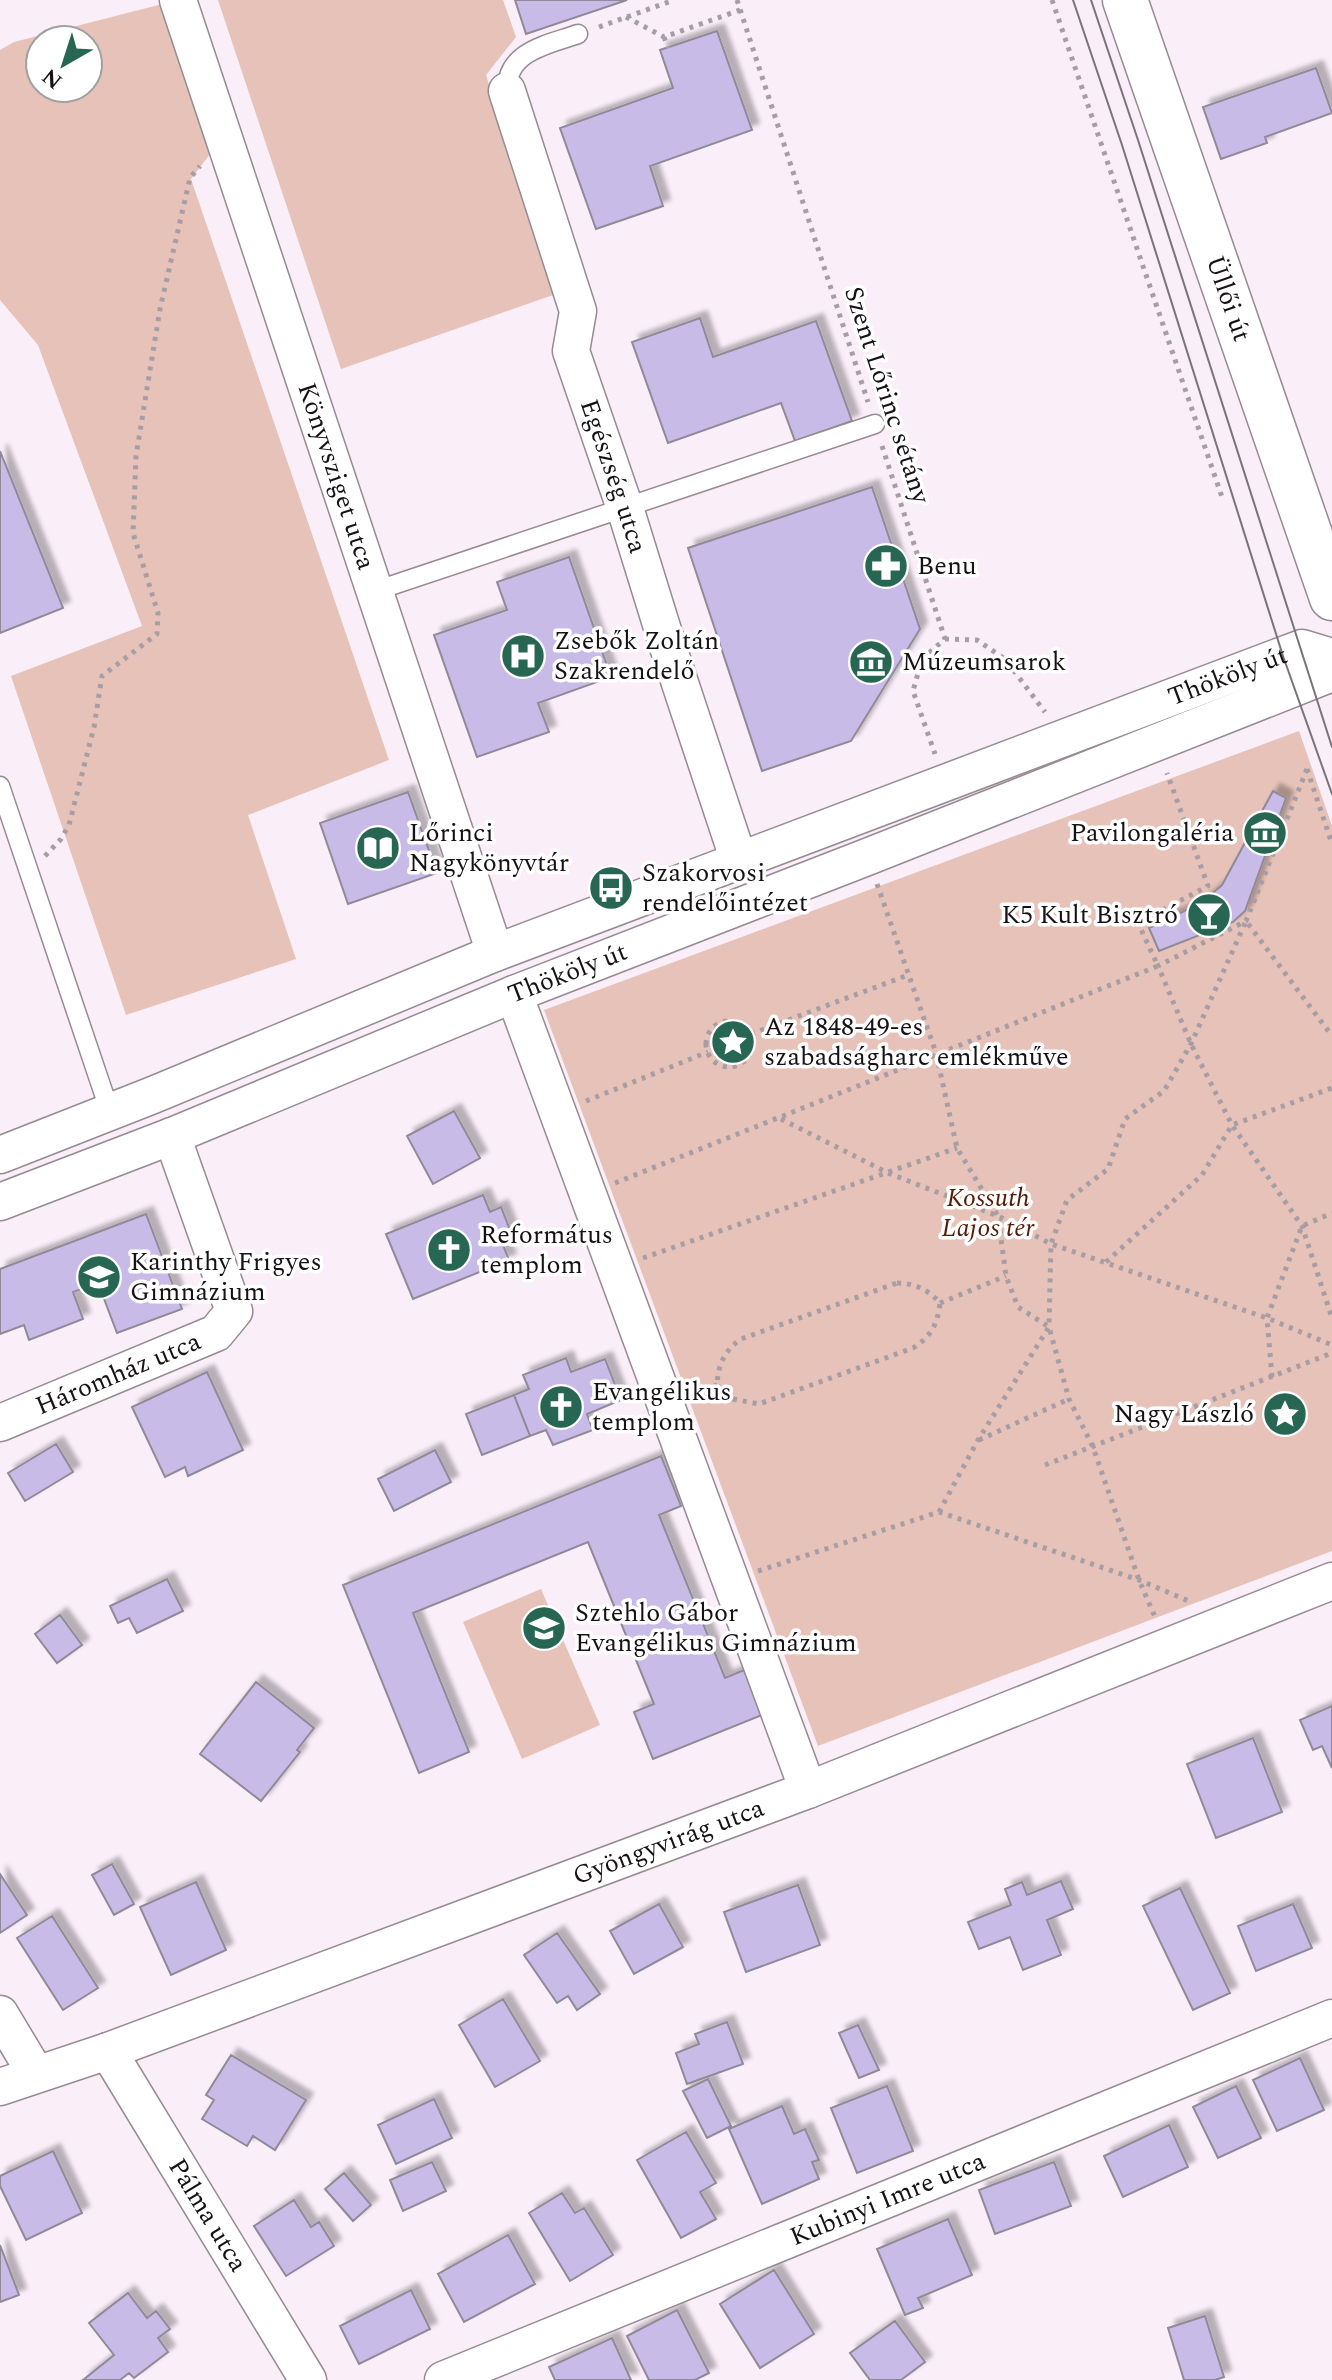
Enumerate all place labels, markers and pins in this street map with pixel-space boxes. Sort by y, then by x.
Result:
pharmacy icon: Benu [862,542,910,590]
place label: Benu [917,546,977,586]
place label: Zsebők Zoltán Szakrendelő [554,621,719,691]
hospital icon: Zsebők Zoltán Szakrendelő [499,632,547,680]
museum icon: Múzeumsarok [847,638,895,686]
place label: Múzeumsarok [902,642,1066,682]
museum icon: Pavilongaléria [1241,809,1289,857]
place label: Lőrinci Nagykönyvtár [409,813,569,883]
place label: Pavilongaléria [1070,813,1234,853]
library icon: Lőrinci Nagykönyvtár [354,824,402,872]
place label: Szakorvosi rendelőintézet [642,853,808,923]
bus stop icon: Szakorvosi rendelőintézet [587,864,635,912]
bar icon: K5 Kult Bisztró [1185,891,1233,939]
place label: K5 Kult Bisztró [1001,895,1178,935]
place label: Az 1848-49-es szabadságharc emlékműve [764,1007,1068,1077]
place icon: Az 1848-49-es szabadságharc emlékműve [709,1018,757,1066]
place label: Református templom [480,1215,613,1285]
church icon: Református templom [425,1226,473,1274]
place label: Karinthy Frigyes Gimnázium [130,1242,322,1312]
school or university icon: Karinthy Frigyes Gimnázium [75,1253,123,1301]
place label: Evangélikus templom [592,1372,732,1442]
church icon: Evangélikus templom [537,1383,585,1431]
place icon: Nagy László [1261,1390,1309,1438]
place label: Nagy László [1114,1394,1254,1434]
place label: Sztehlo Gábor Evangélikus Gimnázium [575,1593,857,1663]
school or university icon: Sztehlo Gábor Evangélikus Gimnázium [520,1604,568,1652]

